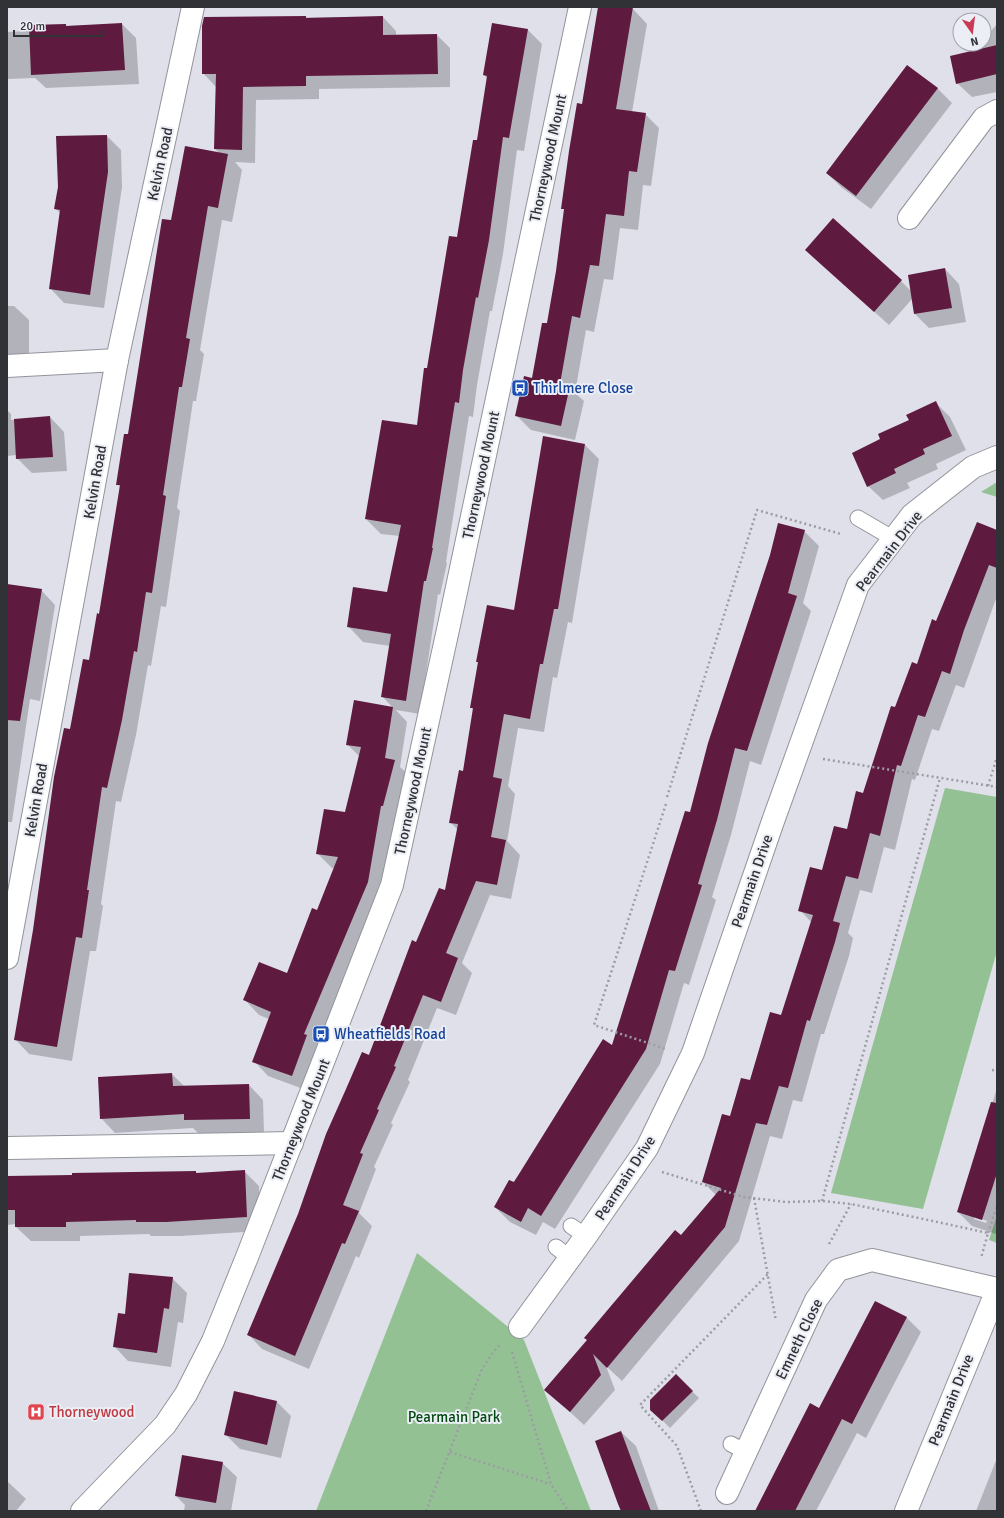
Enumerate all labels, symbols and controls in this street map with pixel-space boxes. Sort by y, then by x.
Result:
scale bar [14,12,103,38]
north arrow [952,12,992,52]
text: 20 m [20,19,45,34]
text: N [969,34,980,48]
street label: Thorneywood Mount [526,92,570,224]
street label: Kelvin Road [143,126,177,202]
bus stop icon: Thirlmere Close [510,378,530,398]
place label: Thirlmere Close [533,379,633,397]
street label: Thorneywood Mount [459,409,503,541]
street label: Kelvin Road [80,444,110,520]
street label: Pearmain Drive [852,507,926,595]
street label: Thorneywood Mount [391,725,435,857]
street label: Kelvin Road [21,762,51,838]
street label: Pearmain Drive [728,832,776,930]
bus stop icon: Wheatfields Road [311,1024,331,1044]
place label: Wheatfields Road [334,1025,446,1043]
street label: Thorneywood Mount [268,1056,334,1184]
street label: Pearmain Drive [591,1132,659,1224]
street label: Emneth Close [772,1295,826,1383]
street label: Pearmain Drive [924,1351,978,1449]
hospital icon: Thorneywood [26,1402,46,1422]
place label: Thorneywood [49,1403,135,1421]
park label: Pearmain Park [408,1408,501,1426]

